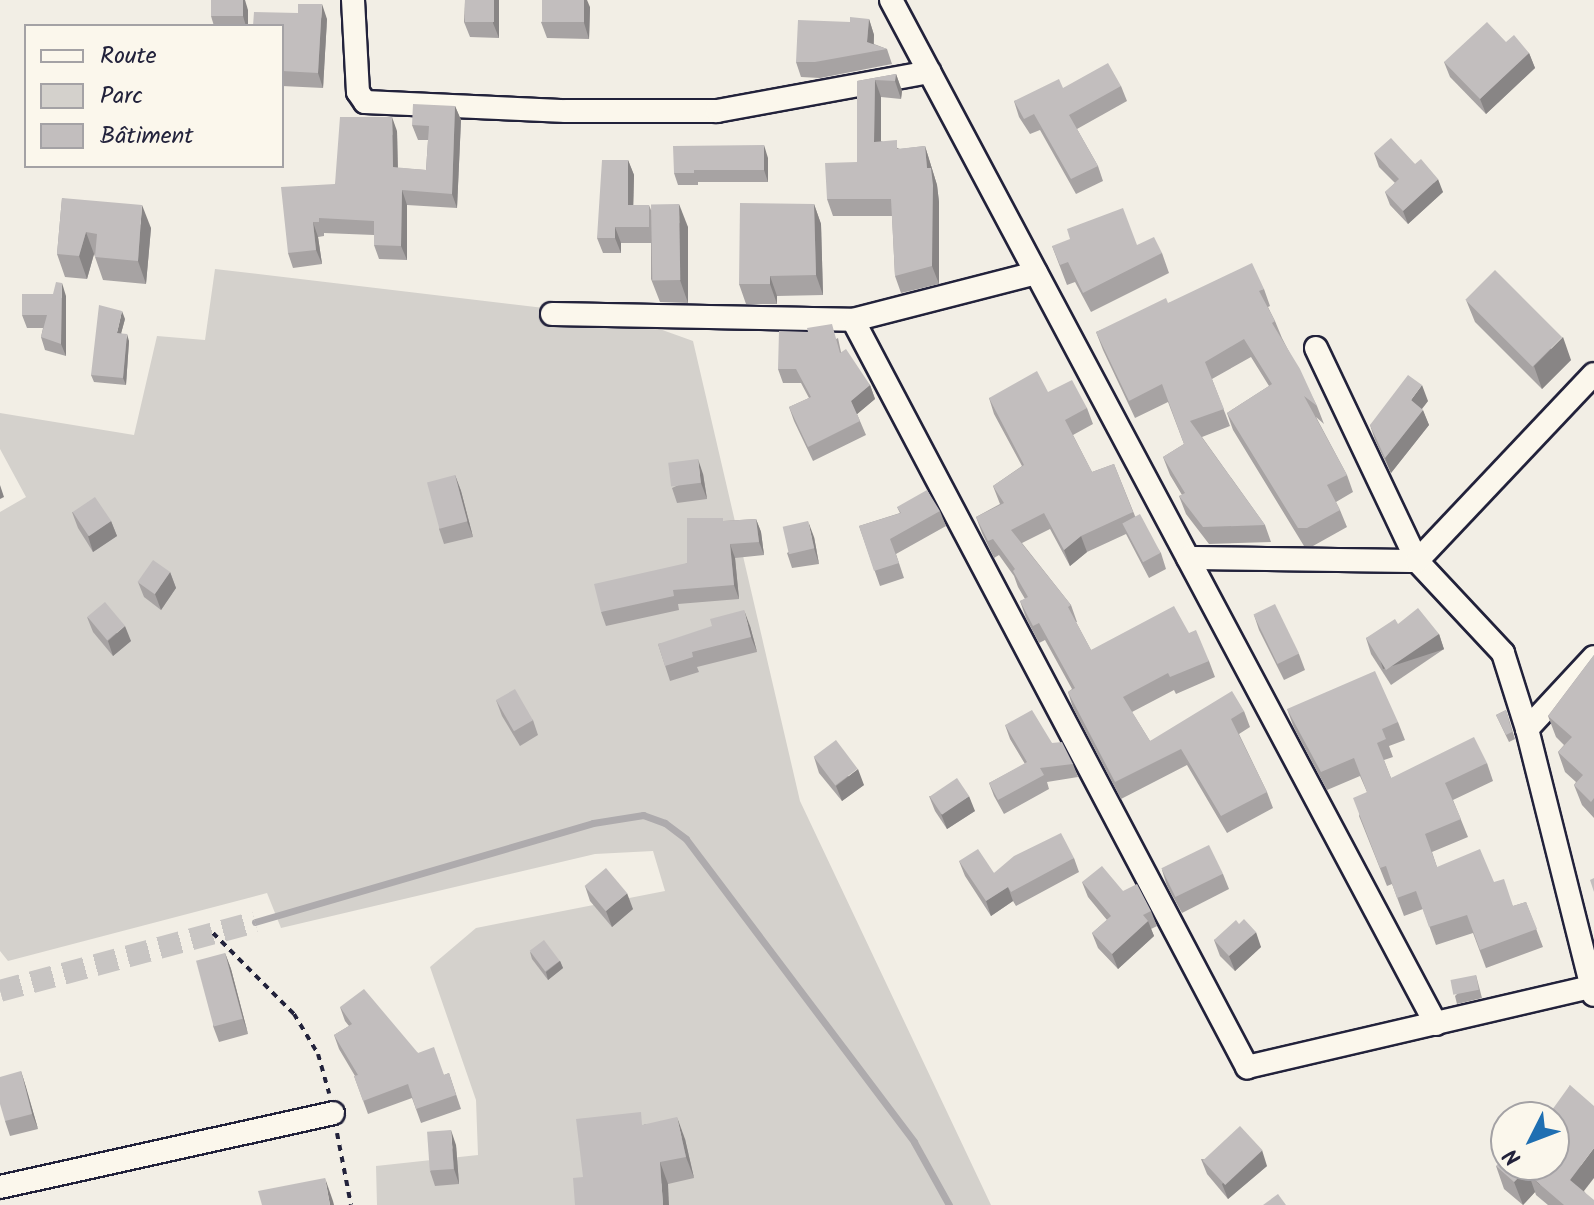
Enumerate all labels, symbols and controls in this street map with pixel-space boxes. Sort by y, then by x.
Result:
legend [24,24,284,168]
text: Route [100,37,157,76]
text: Parc [100,77,143,116]
text: Bâtiment [100,117,194,156]
north arrow [1490,1101,1570,1181]
text: N [1496,1139,1531,1173]

